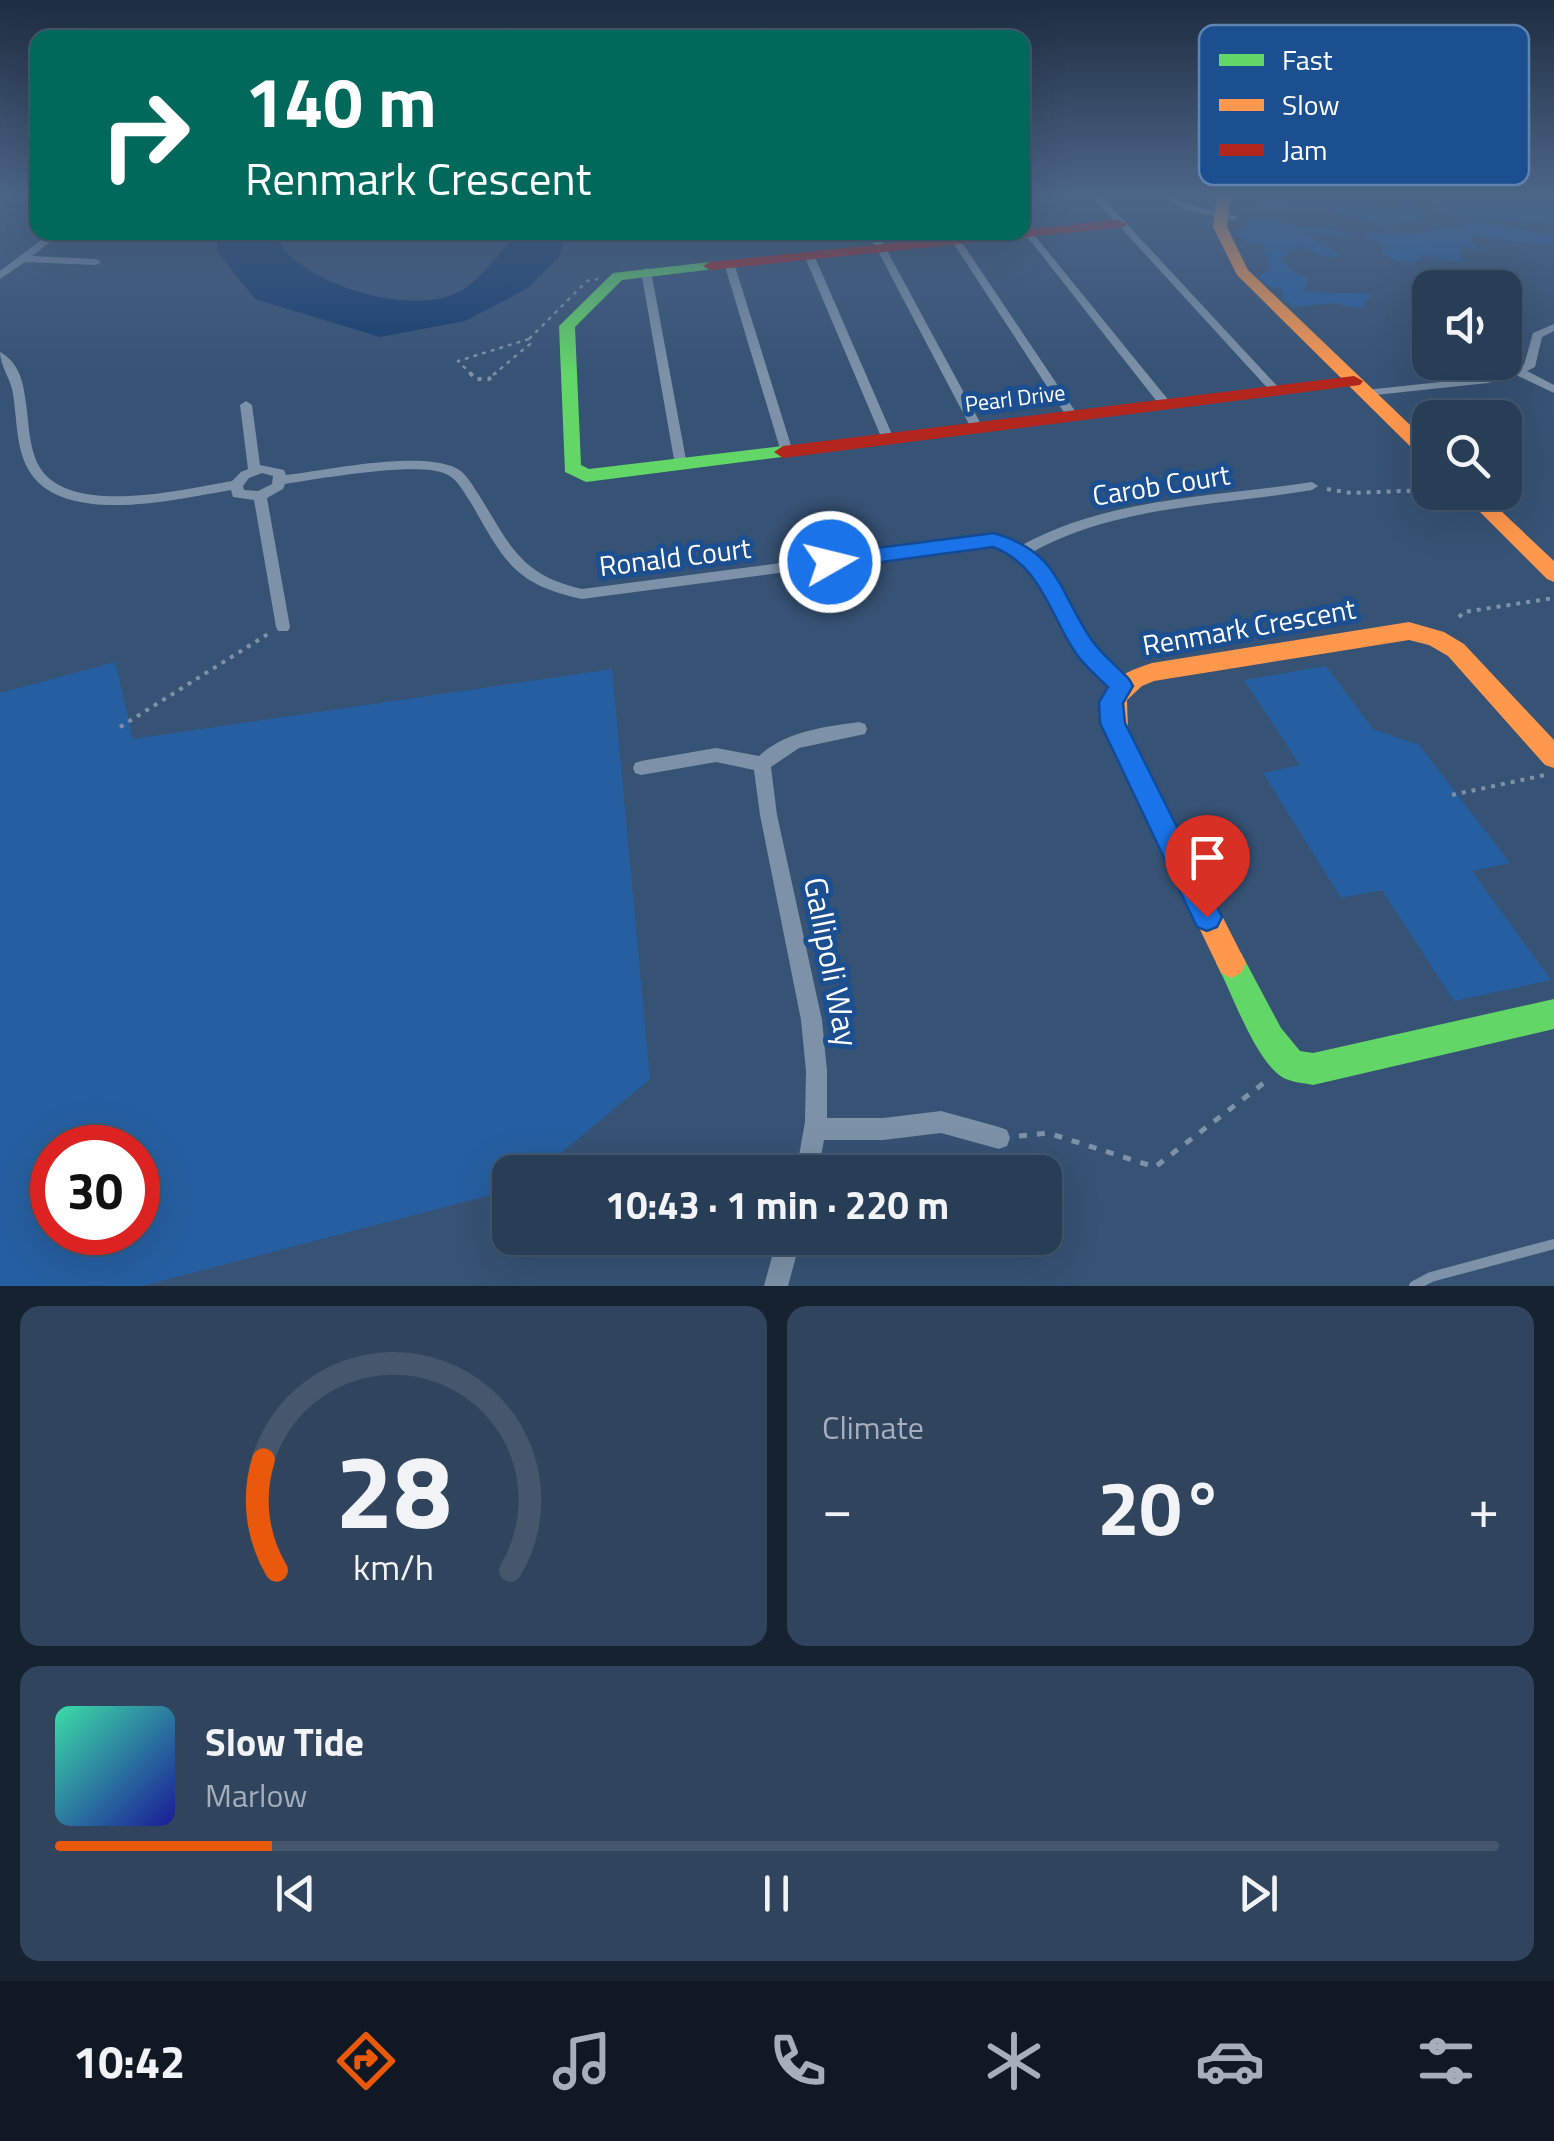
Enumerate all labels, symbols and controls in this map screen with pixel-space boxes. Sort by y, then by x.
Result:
legend [1199,25,1529,185]
text: Fast [1282,38,1333,81]
text: 140 m [245,48,437,154]
icon: right [80,70,210,200]
text: Slow [1282,83,1340,126]
text: Jam [1282,128,1328,171]
text: Renmark Crescent [245,144,591,212]
map controls [1412,270,1522,510]
button: sound [1412,270,1522,380]
street label: Pearl Drive [963,375,1067,421]
button: search [1412,400,1522,510]
street label: Carob Court [1089,452,1233,517]
position arrow [778,510,882,614]
street label: Ronald Court [597,526,753,587]
street label: Renmark Crescent [1139,587,1359,666]
pin [1165,815,1250,918]
icon: arrive [1180,830,1235,885]
street label: Gallipoli Way [792,873,872,1051]
speed limit sign: 30 [30,1125,160,1255]
text: 10:43 · 1 min · 220 m [605,1176,949,1234]
text: Climate [822,1403,924,1451]
text: 28 [335,1410,452,1568]
text: 20° [1097,1450,1224,1564]
text: − [822,1466,853,1549]
text: + [1468,1466,1499,1549]
text: km/h [353,1539,434,1594]
text: Slow Tide [205,1713,364,1771]
text: Marlow [205,1771,308,1819]
icon: previous [268,1866,323,1921]
icon: pause [749,1866,804,1921]
icon: next [1231,1866,1286,1921]
icon: directions [331,2026,401,2096]
icon: music [547,2026,617,2096]
icon: phone [763,2026,833,2096]
icon: climate [979,2026,1049,2096]
icon: car [1195,2026,1265,2096]
icon: filters [1411,2026,1481,2096]
text: 10:42 [73,2027,185,2095]

